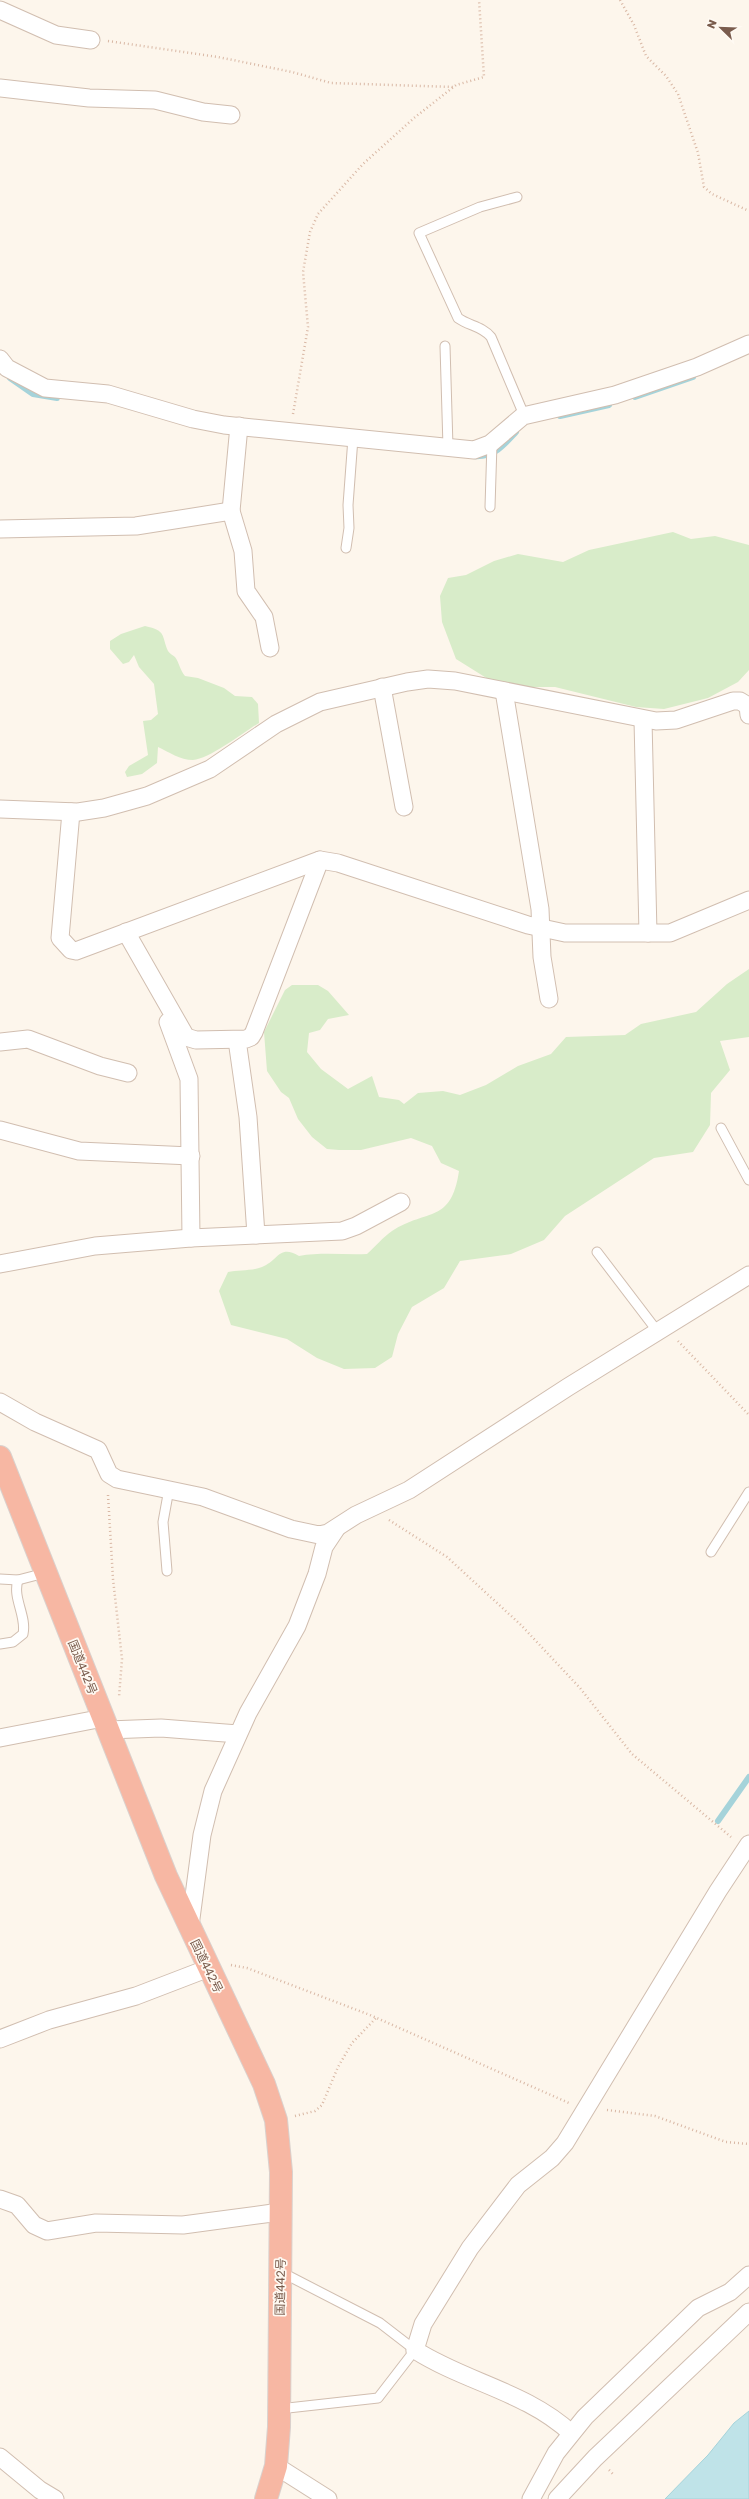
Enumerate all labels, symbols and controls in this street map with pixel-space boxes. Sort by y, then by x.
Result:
north arrow [701,8,741,48]
text: N [704,18,719,30]
street label: 国道442号 [65,1637,101,1697]
street label: 国道442号 [188,1937,226,1995]
street label: 国道442号 [272,2258,288,2316]

